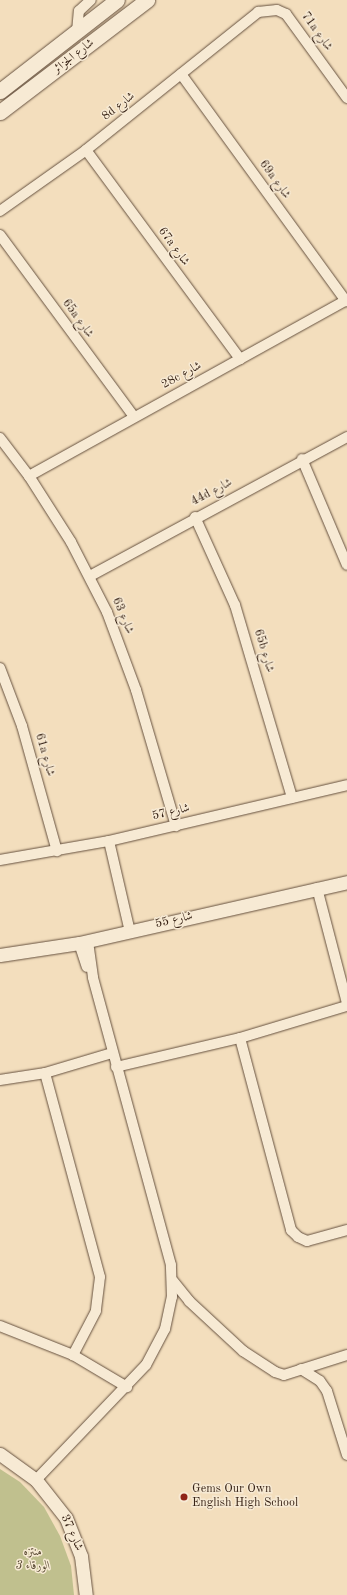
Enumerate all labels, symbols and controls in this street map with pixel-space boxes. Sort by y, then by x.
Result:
street label: 71a شارع [297,10,335,54]
street label: شارع الجزائر [51,37,97,77]
street label: 8d شارع [100,90,138,124]
street label: 69a شارع [255,158,293,202]
street label: 67a شارع [154,225,192,269]
street label: 65a شارع [58,297,96,341]
street label: 28c شارع [160,359,204,393]
street label: 44d شارع [189,476,235,510]
street label: شارع 63 [108,596,136,636]
street label: 65b شارع [250,628,276,674]
street label: 61a شارع [31,732,57,778]
street label: شارع 57 [151,802,191,824]
street label: شارع 55 [154,910,194,932]
place label: Gems Our Own English High School [192,1483,298,1511]
marker: Gems Our Own English High School [179,1492,189,1502]
street label: شارع 37 [57,1513,85,1553]
park label: منتزه الورقاء 3 [16,1546,50,1574]

